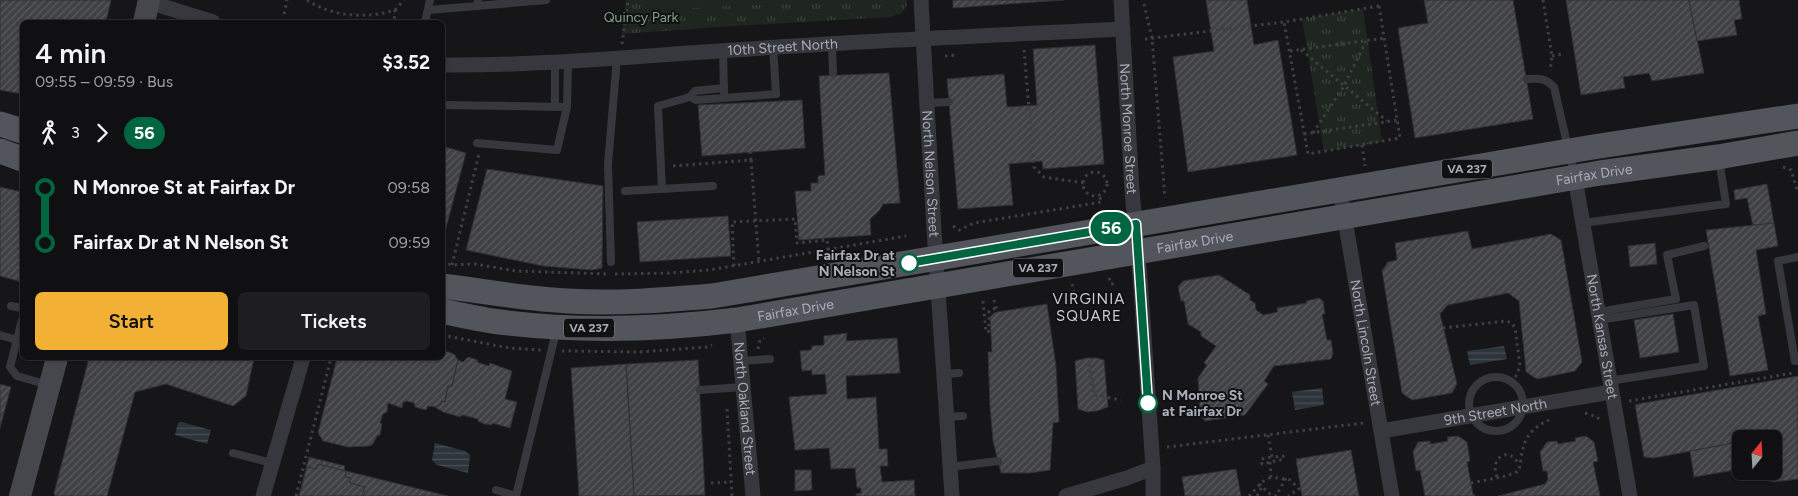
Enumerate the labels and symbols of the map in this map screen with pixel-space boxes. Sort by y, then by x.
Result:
park label: Quincy Park [604,9,679,26]
street label: 10th Street North [727,35,838,59]
street label: North Monroe Street [1116,63,1141,195]
street label: North Nelson Street [919,110,943,238]
road number: VA 237 [1442,160,1492,178]
street label: Fairfax Drive [1554,160,1634,189]
line badge: 56 [1088,212,1134,244]
street label: Fairfax Drive [1155,227,1235,257]
place label: Fairfax Dr at N Nelson St [816,247,895,280]
marker: Fairfax Dr at N Nelson St [899,253,919,273]
road number: VA 237 [1013,258,1063,278]
street label: North Kansas Street [1583,273,1622,400]
street label: North Lincoln Street [1347,278,1385,407]
district label: VIRGINIA SQUARE [1053,290,1125,325]
street label: Fairfax Drive [756,295,835,325]
road number: VA 237 [564,318,614,338]
street label: North Oakland Street [731,341,760,476]
place label: N Monroe St at Fairfax Dr [1162,387,1243,420]
marker: N Monroe St at Fairfax Dr [1138,393,1158,413]
street label: 9th Street North [1443,394,1548,429]
north arrow [1732,430,1782,480]

